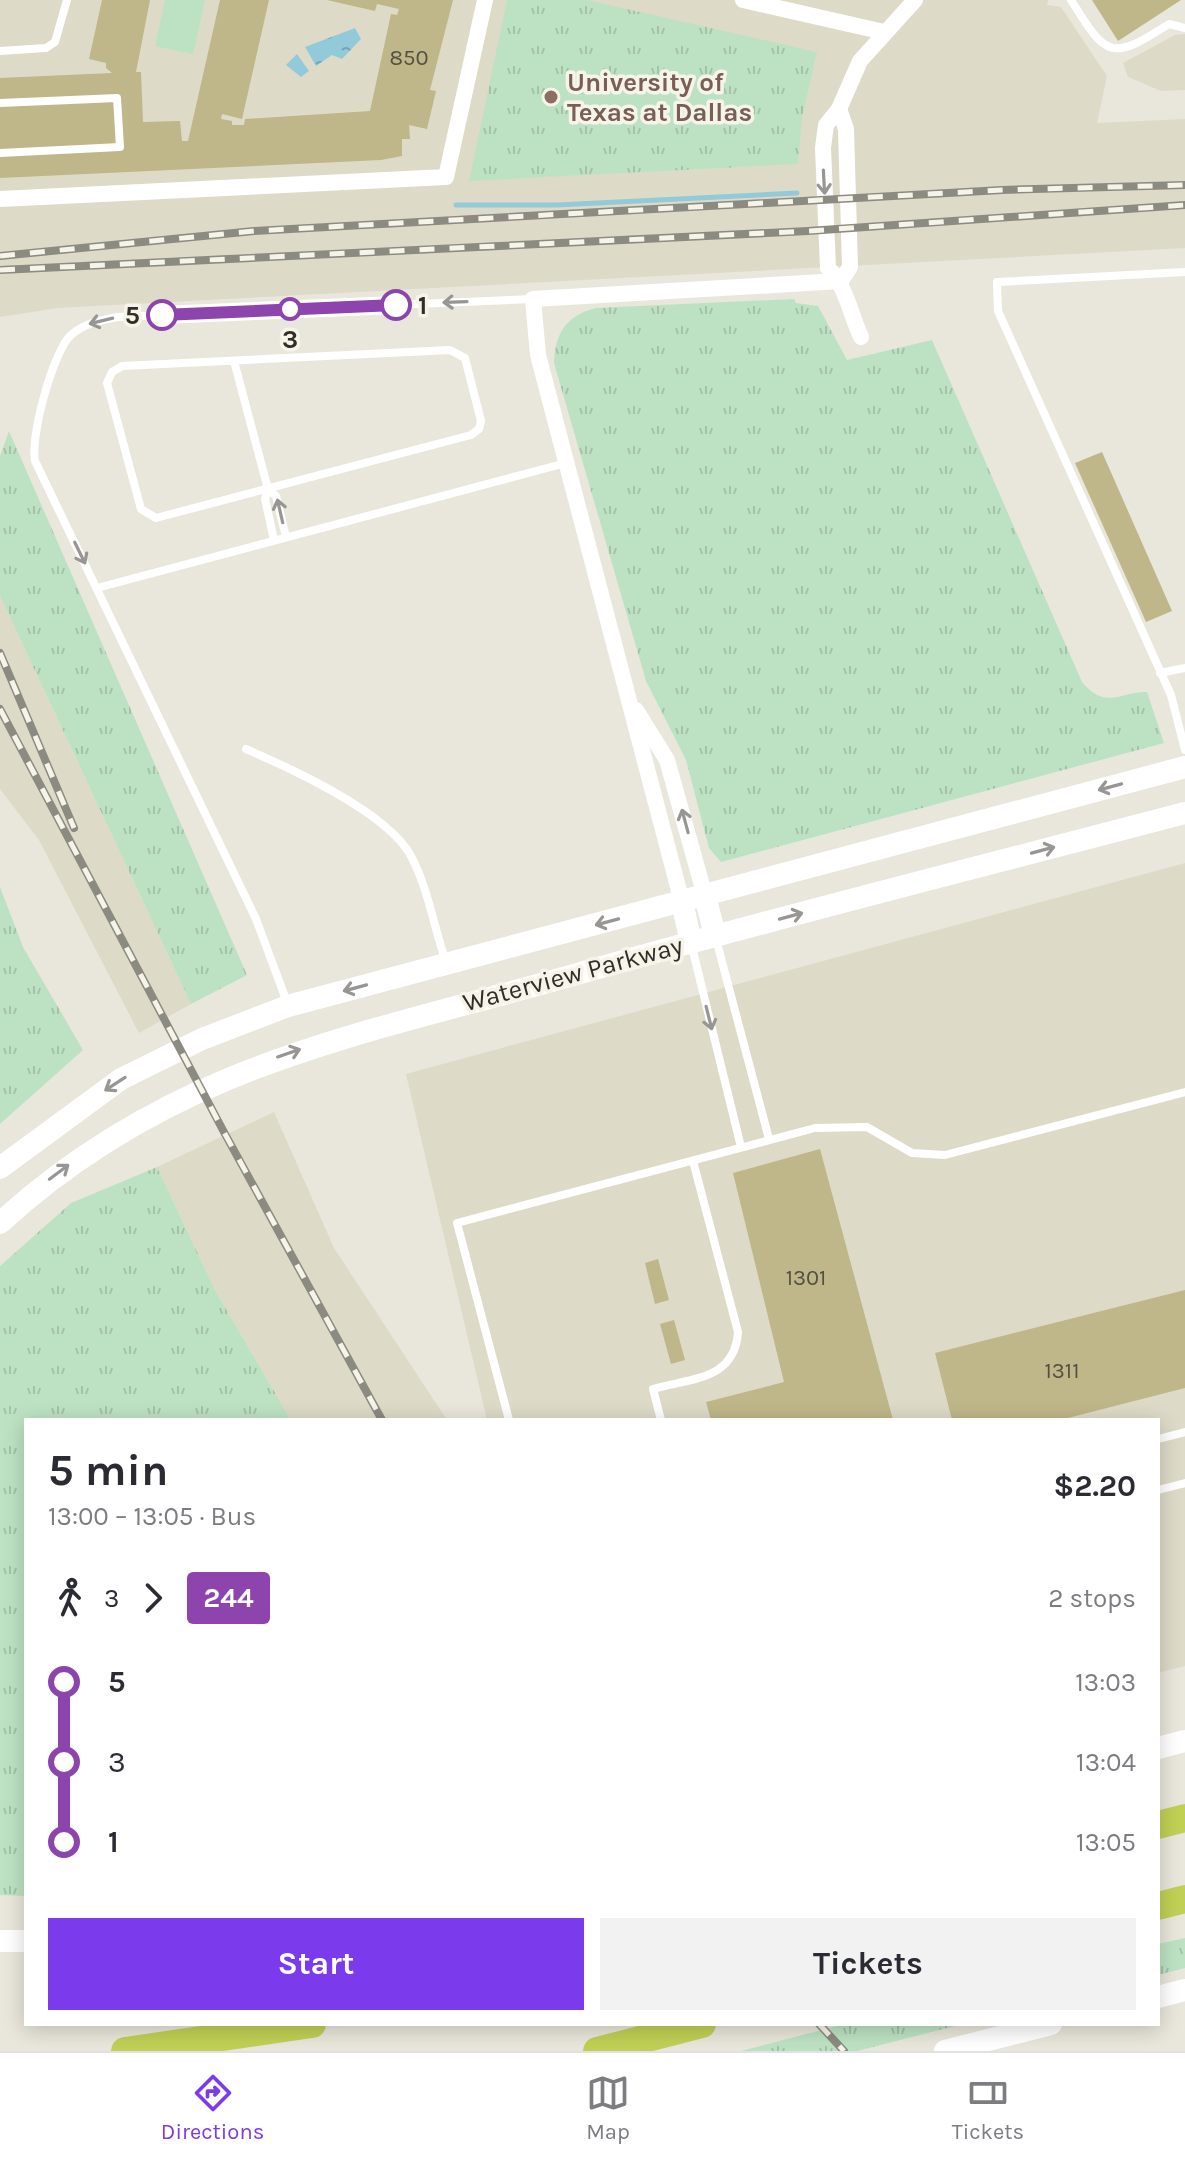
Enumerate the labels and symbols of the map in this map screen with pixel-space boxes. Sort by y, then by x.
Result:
house number: 850 [390,45,429,71]
place label: University of Texas at Dallas [567,67,752,128]
marker: University of Texas at Dallas [542,88,560,106]
one-way arrow [817,168,832,195]
marker: 1 [381,290,411,320]
place label: 1 [418,290,427,321]
one-way arrow [442,295,469,310]
marker: 3 [279,298,301,320]
place label: 5 [125,300,140,331]
marker: 5 [147,300,177,330]
one-way arrow [88,315,114,330]
place label: 3 [282,324,298,355]
one-way arrow [272,499,287,525]
one-way arrow [73,541,88,565]
one-way arrow [1097,780,1123,795]
one-way arrow [677,808,692,834]
one-way arrow [1029,842,1055,857]
one-way arrow [778,907,803,922]
one-way arrow [594,915,620,930]
street label: Waterview Parkway [460,930,686,1018]
one-way arrow [343,981,368,996]
one-way arrow [702,1004,717,1030]
one-way arrow [277,1045,302,1060]
one-way arrow [104,1075,126,1092]
one-way arrow [48,1163,69,1180]
house number: 1301 [786,1265,826,1291]
house number: 1311 [1045,1358,1079,1384]

